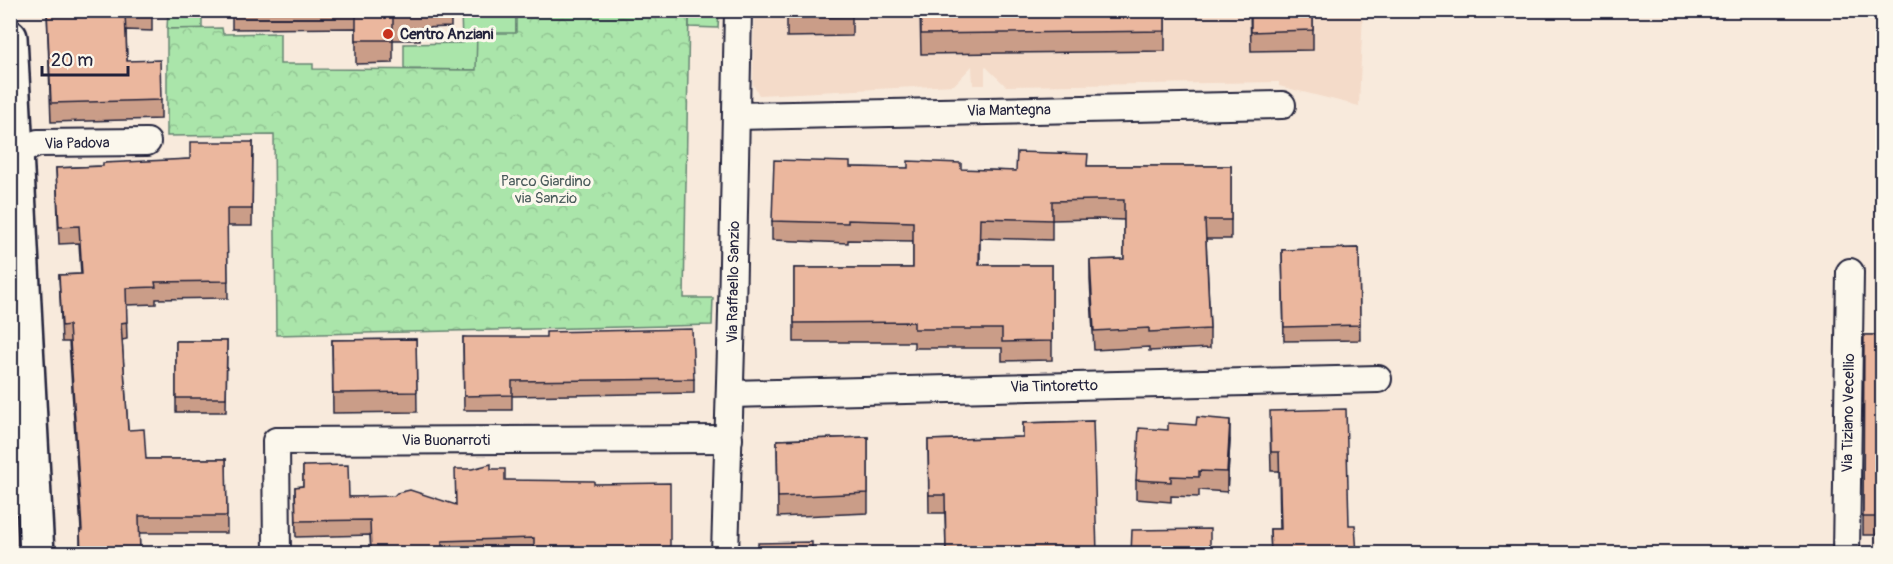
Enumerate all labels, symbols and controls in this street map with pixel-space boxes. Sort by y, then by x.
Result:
place label: Centro Anziani [400,25,494,44]
marker: Centro Anziani [381,27,395,41]
scale bar [42,39,128,77]
text: 20 m [51,49,93,72]
street label: Via Mantegna [967,100,1051,121]
street label: Via Padova [44,133,110,154]
park label: Parco Giardino via Sanzio [501,172,591,208]
street label: Via Raffaello Sanzio [723,221,744,343]
street label: Via Tiziano Vecellio [1838,353,1859,473]
street label: Via Tintoretto [1010,376,1098,397]
street label: Via Buonarroti [402,431,491,450]

